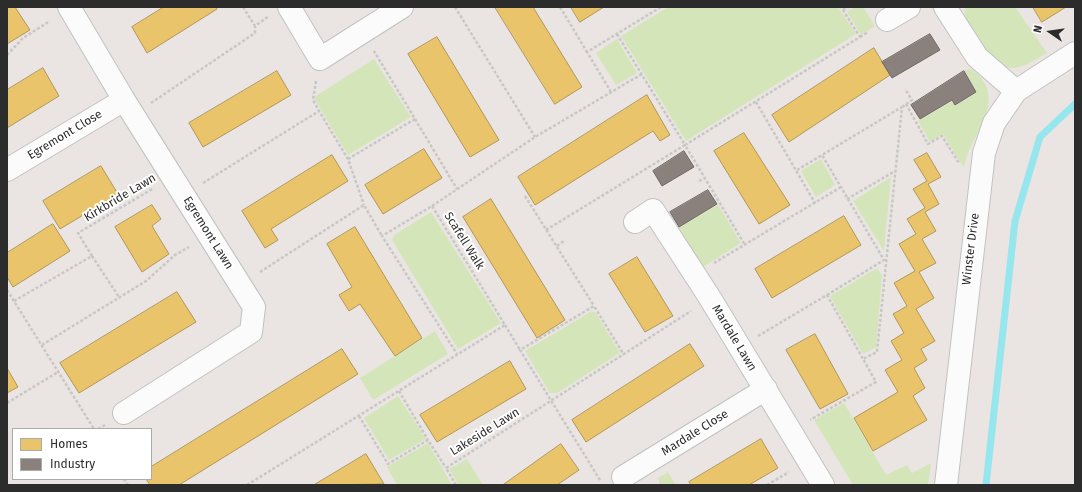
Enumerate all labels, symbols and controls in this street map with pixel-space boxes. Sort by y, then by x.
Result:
north arrow [1030,12,1070,52]
text: N [1031,24,1045,34]
street label: Egremont Close [25,107,105,163]
street label: Kirkbride Lawn [81,171,159,225]
street label: Egremont Lawn [180,194,236,272]
street label: Scafell Walk [441,210,487,272]
street label: Winster Drive [959,212,983,286]
street label: Mardale Lawn [709,302,759,374]
street label: Lakeside Lawn [448,405,522,459]
street label: Mardale Close [659,407,731,459]
legend [12,428,152,480]
text: Homes [50,437,88,451]
text: Industry [50,457,95,471]

